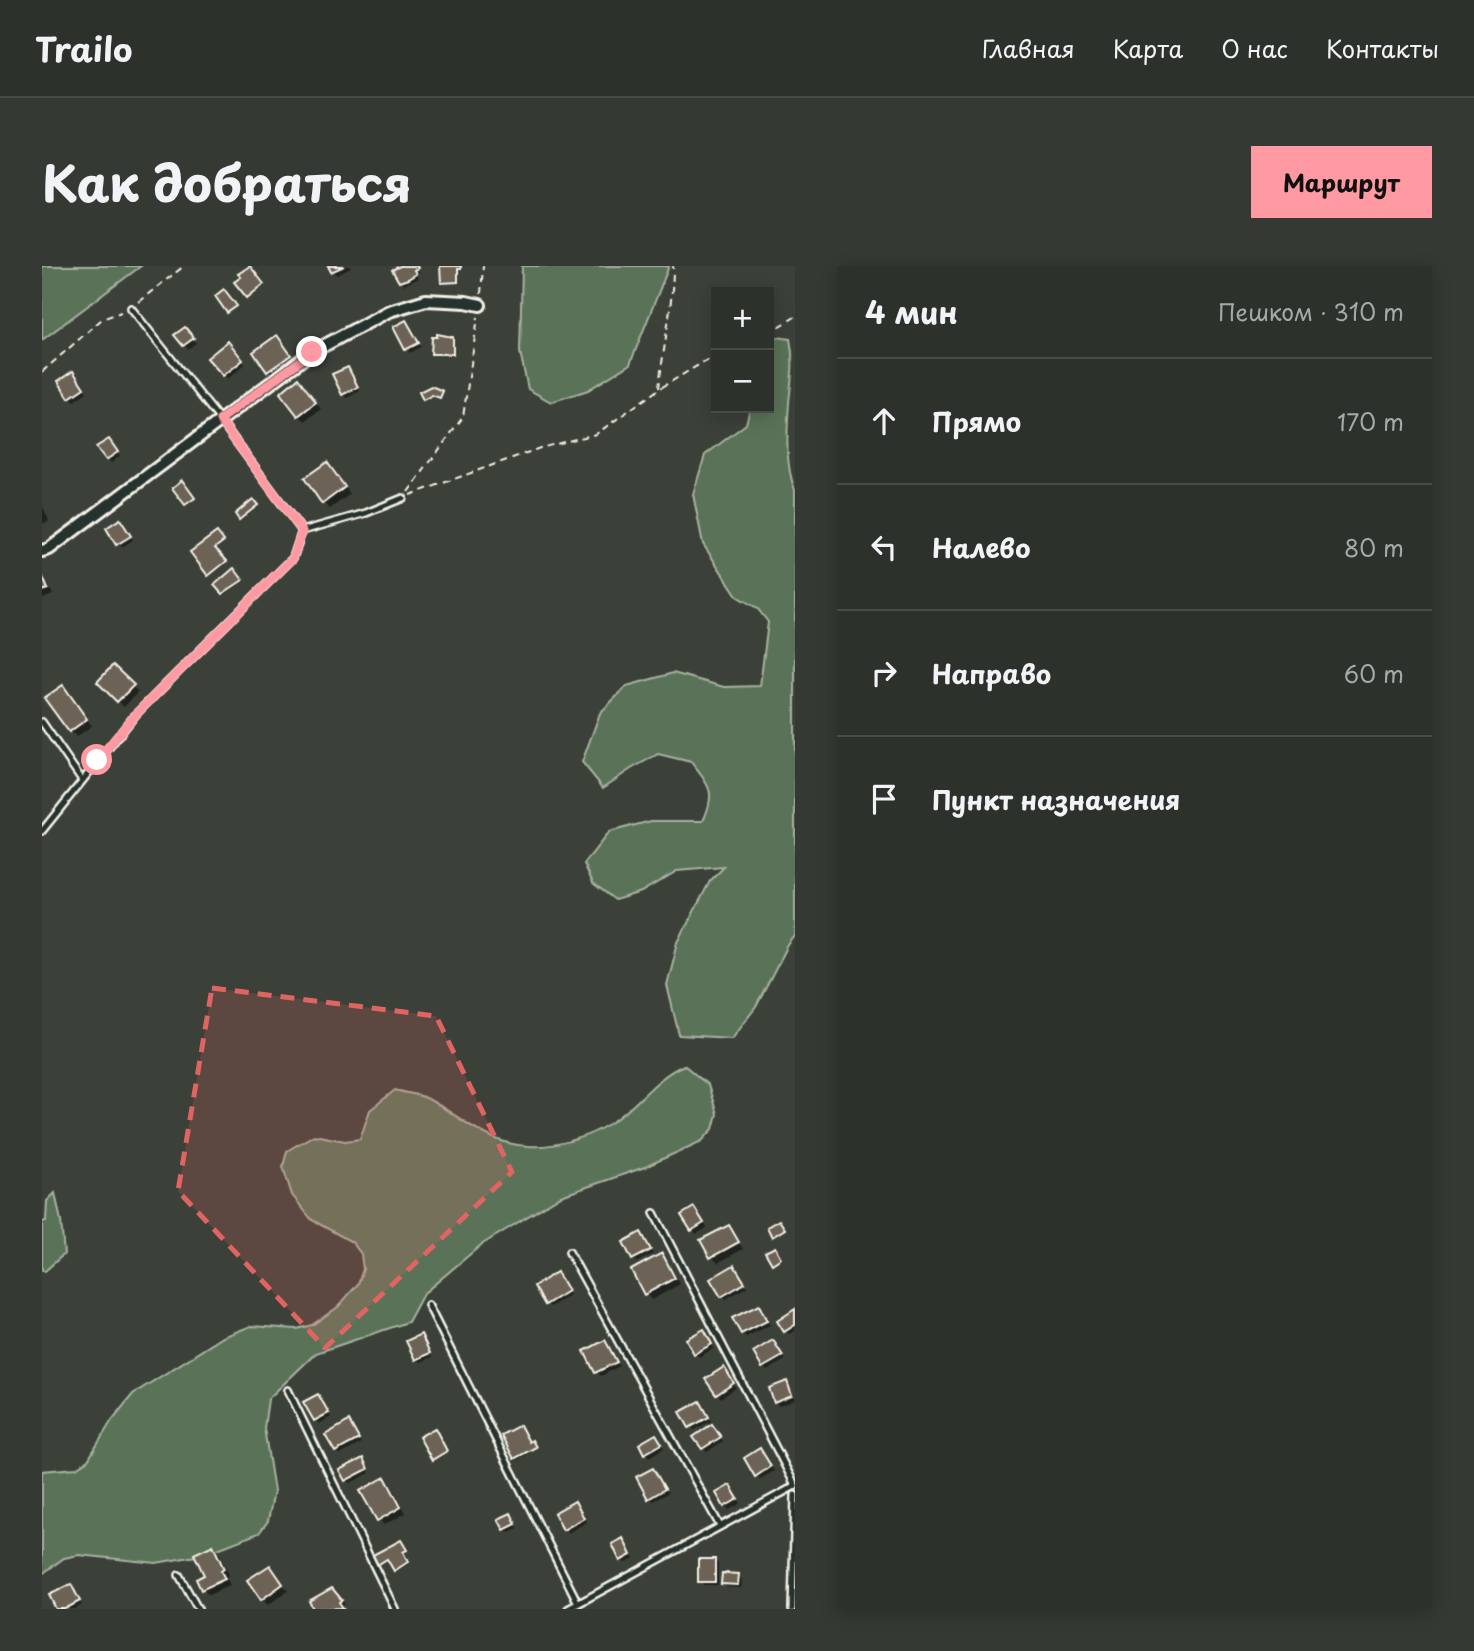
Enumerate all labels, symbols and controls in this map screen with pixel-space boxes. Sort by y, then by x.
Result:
text: Trailo [35,23,132,73]
text: Главная [982,30,1075,66]
text: Карта [1113,30,1183,66]
text: О нас [1221,30,1288,66]
text: Контакты [1326,30,1439,66]
text: Как добраться [42,145,412,219]
button: Маршрут [1251,146,1432,218]
map controls [711,287,774,413]
button: + [711,287,774,350]
text: 4 мин [865,289,958,334]
text: Пешком · 310 m [1218,294,1404,329]
route end [296,336,327,367]
button: − [711,350,774,413]
icon: ahead [865,402,903,440]
text: Прямо [932,402,1021,441]
text: 170 m [1337,404,1404,439]
icon: left [865,528,903,566]
text: Налево [932,528,1030,567]
text: 80 m [1344,530,1404,565]
icon: right [865,654,903,692]
text: Направо [932,654,1051,693]
text: 60 m [1344,656,1404,691]
route start [81,744,112,775]
icon: arrive [865,780,903,818]
text: Пункт назначения [932,780,1180,819]

